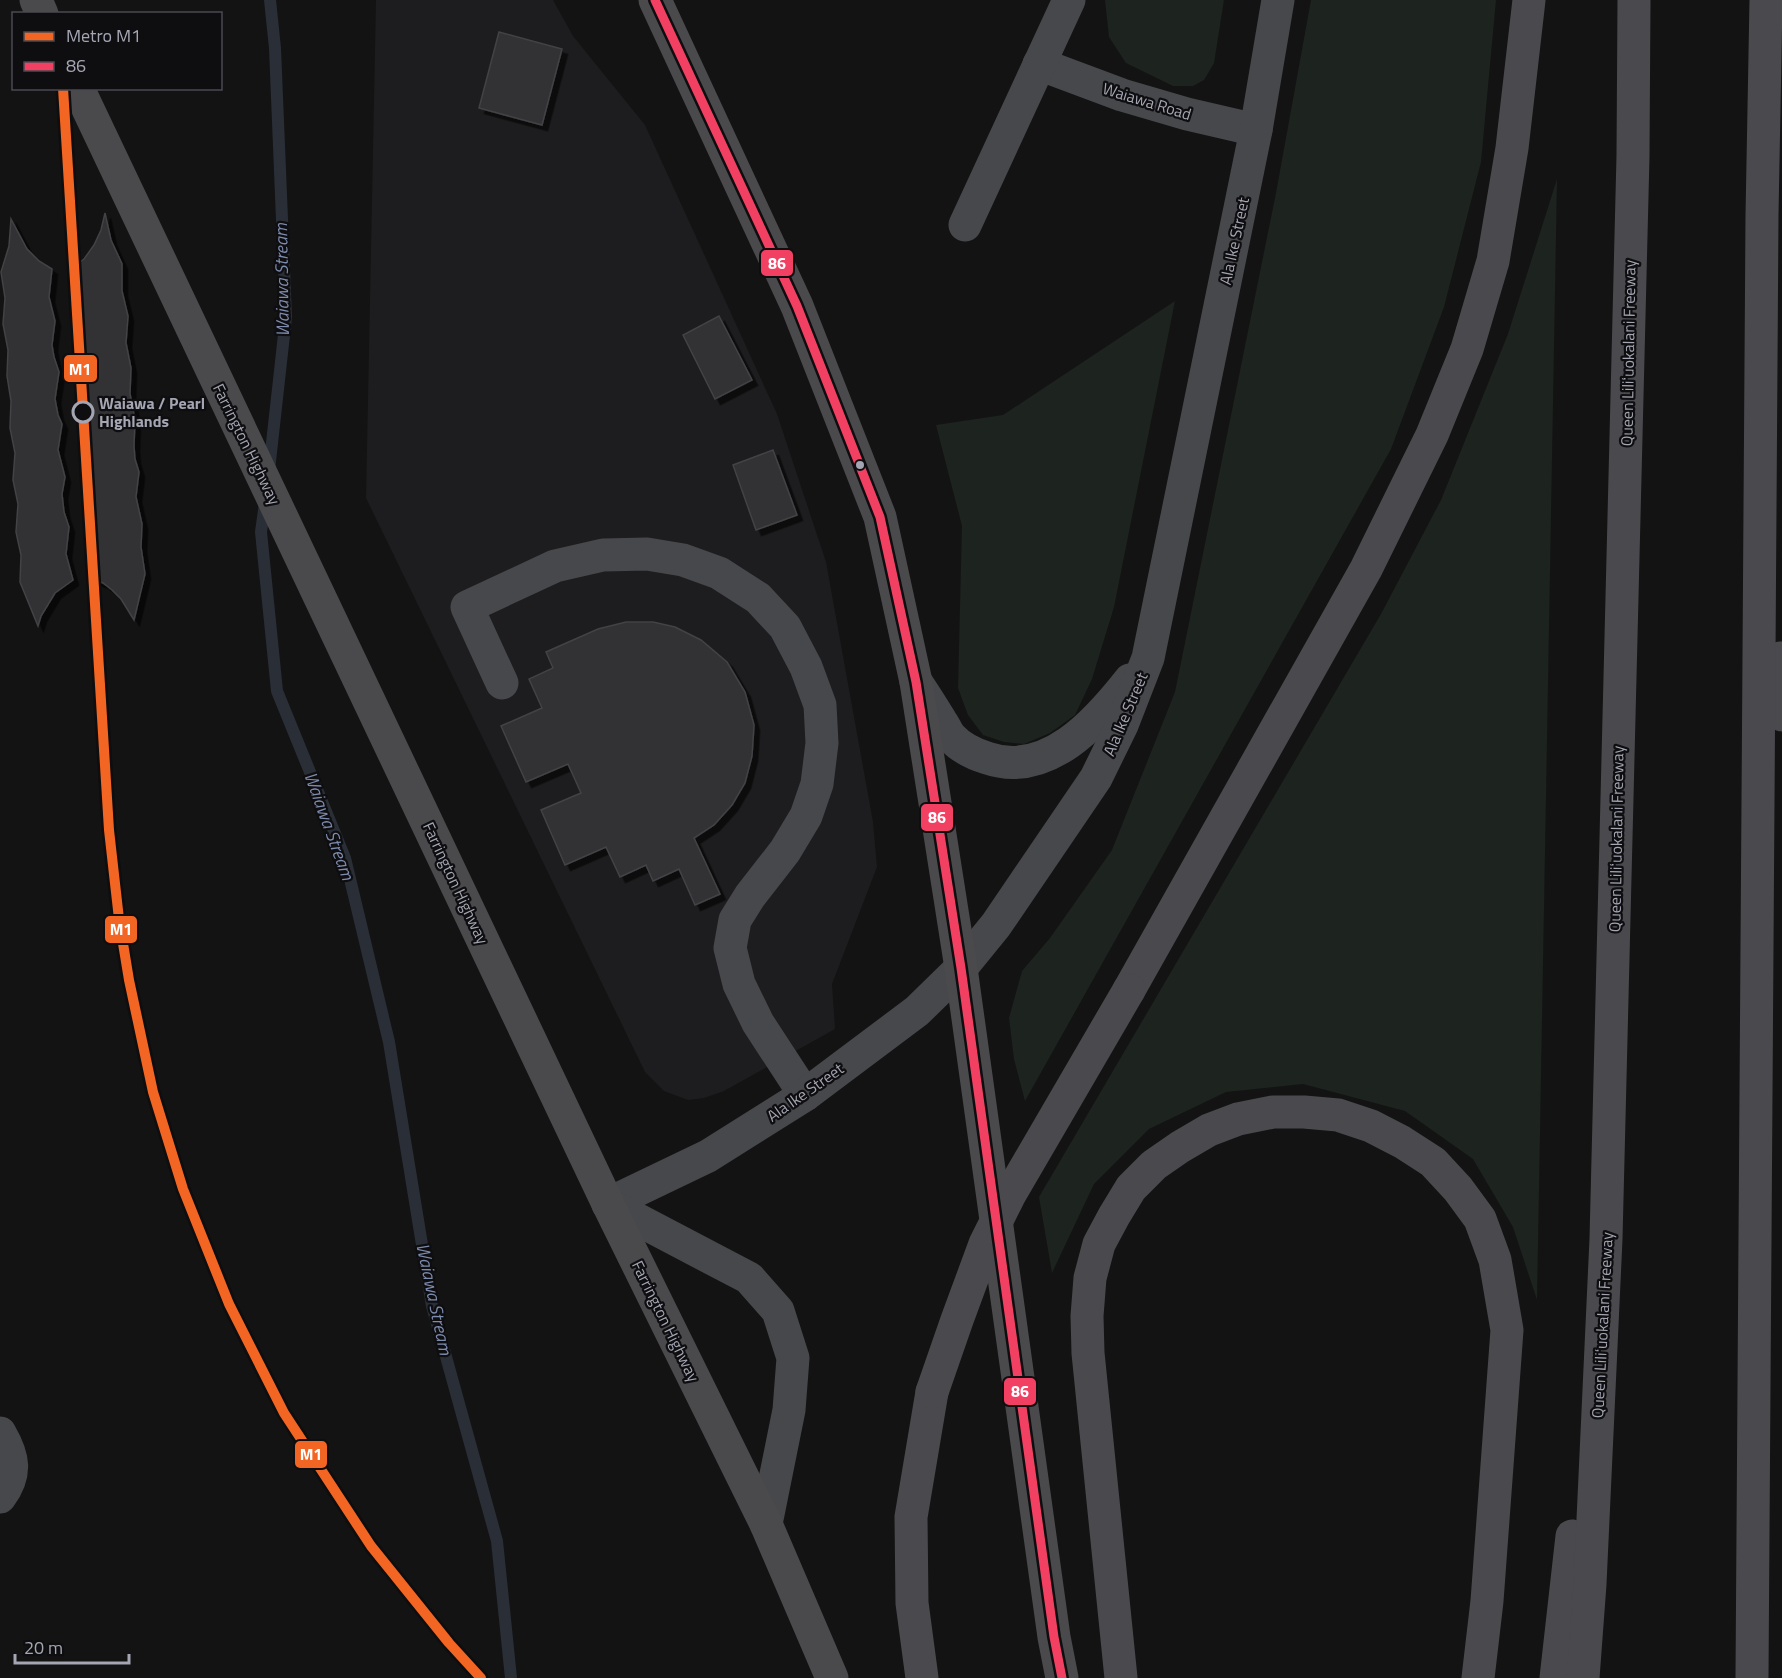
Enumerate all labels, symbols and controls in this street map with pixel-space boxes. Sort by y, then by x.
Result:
legend [12,12,222,90]
text: Metro M1 [66,22,141,49]
text: 86 [66,52,86,79]
street label: Waiawa Road [1100,76,1194,126]
street label: Ala Ike Street [1213,195,1255,287]
water label: Waiawa Stream [267,222,296,337]
line badge: 86 [760,249,794,277]
text: 86 [768,251,786,275]
street label: Queen Liliʻuokalani Freeway [1614,259,1642,446]
line badge: M1 [63,354,98,383]
text: M1 [69,357,91,381]
street label: Farrington Highway [207,379,287,509]
place label: Waiawa / Pearl Highlands [99,391,205,433]
marker: Waiawa / Pearl Highlands [72,401,94,423]
unlabelled marker [854,459,866,471]
street label: Ala Ike Street [1097,668,1154,760]
street label: Queen Liliʻuokalani Freeway [1602,745,1630,932]
water label: Waiawa Stream [297,768,362,885]
line badge: 86 [920,803,954,832]
text: 86 [928,805,946,829]
street label: Farrington Highway [417,818,495,948]
line badge: M1 [104,915,138,944]
text: M1 [110,917,132,941]
street label: Ala Ike Street [762,1056,849,1127]
street label: Queen Liliʻuokalani Freeway [1585,1231,1619,1419]
water label: Waiawa Stream [409,1241,460,1358]
street label: Farrington Highway [626,1256,706,1386]
line badge: 86 [1003,1377,1037,1406]
text: 86 [1011,1379,1029,1403]
line badge: M1 [294,1440,328,1469]
text: M1 [300,1442,322,1466]
scale bar [15,1627,129,1665]
text: 20 m [24,1634,63,1661]

